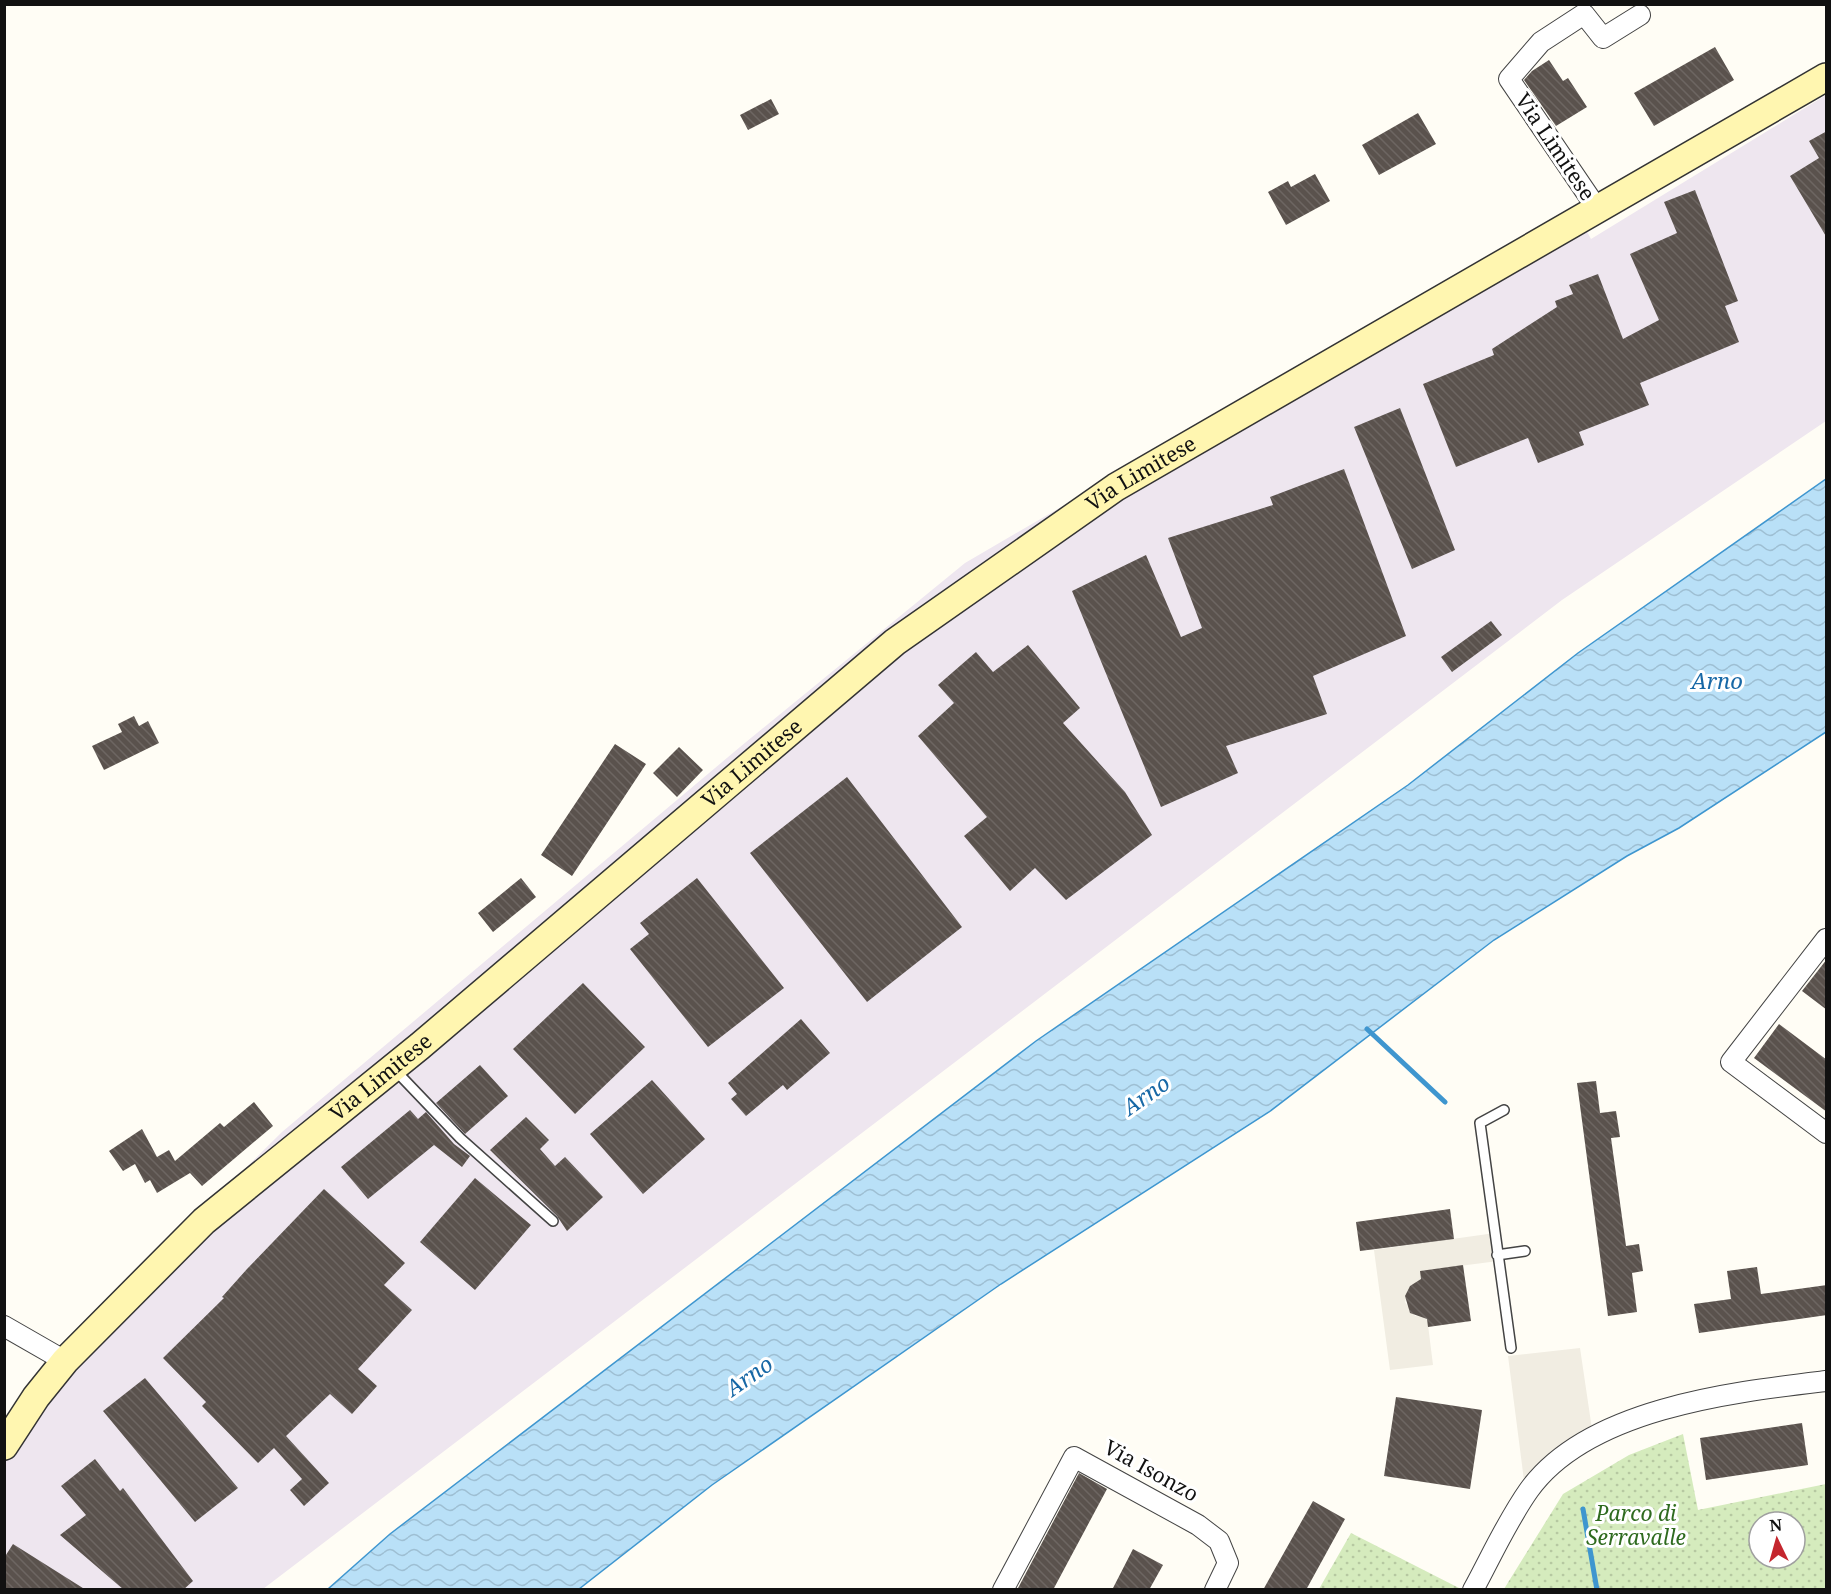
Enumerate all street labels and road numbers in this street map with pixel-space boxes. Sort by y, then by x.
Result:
street label: Via Limitese [1510,87,1602,206]
street label: Via Limitese [1080,429,1201,517]
street label: Via Limitese [695,712,808,814]
street label: Via Limitese [323,1027,438,1127]
street label: Via Isonzo [1099,1433,1204,1508]

